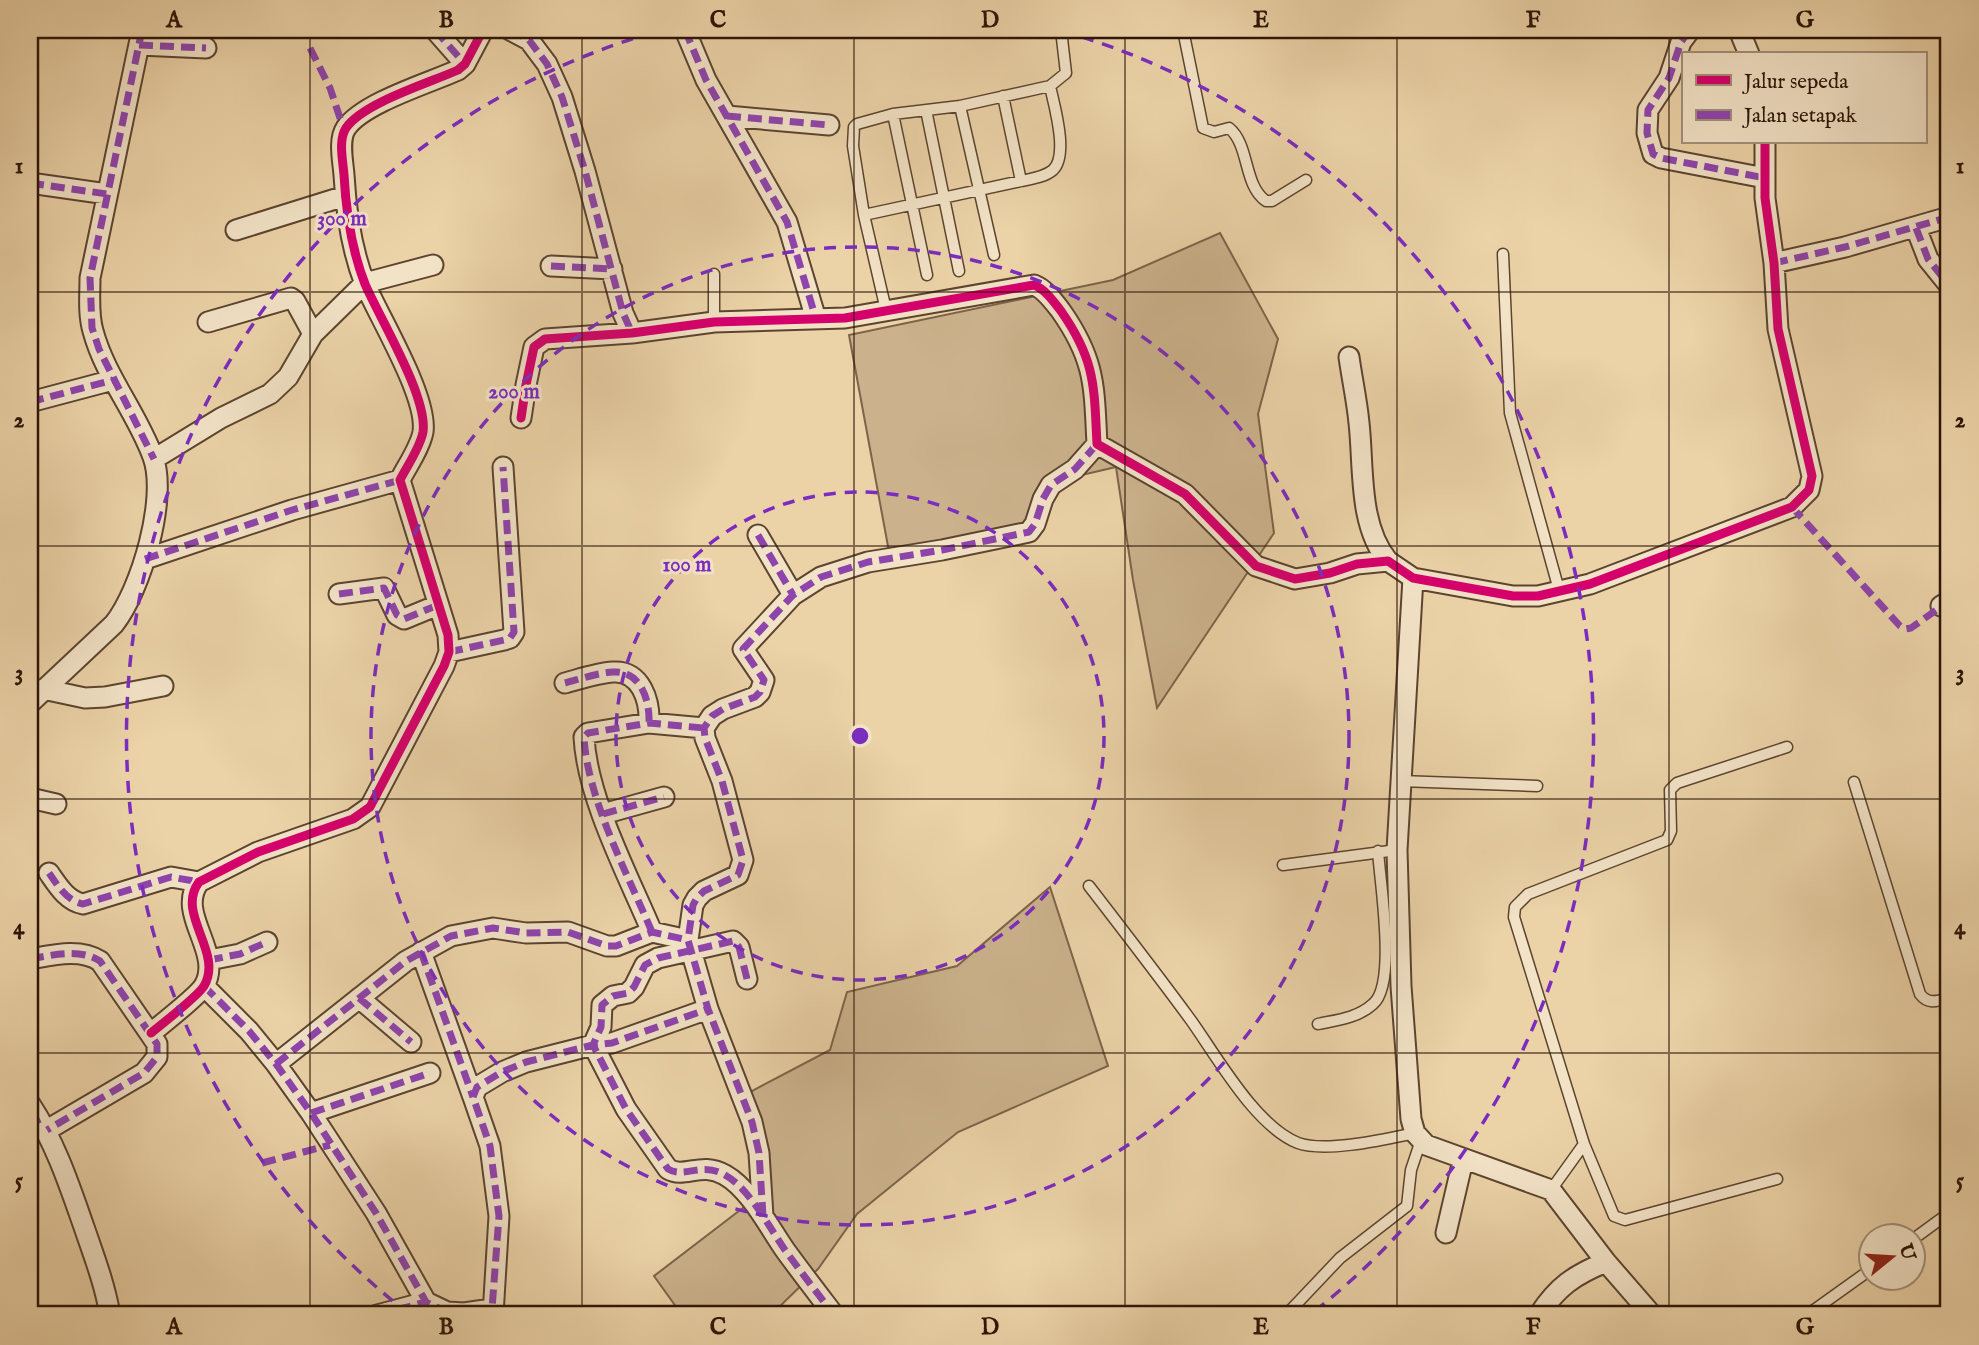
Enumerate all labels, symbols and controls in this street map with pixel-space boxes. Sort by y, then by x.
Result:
text: A [165,6,183,35]
text: B [438,6,454,35]
text: C [710,6,727,35]
text: D [981,6,999,35]
text: E [1253,6,1269,35]
text: F [1526,6,1541,35]
text: G [1796,6,1815,35]
legend [1682,52,1926,144]
text: Jalur sepeda [1742,69,1849,96]
text: Jalan setapak [1742,103,1857,130]
text: 1 [15,152,23,181]
text: 1 [1956,152,1964,181]
text: 300 m [317,206,367,233]
text: 200 m [488,379,540,406]
text: 2 [14,406,25,435]
text: 2 [1955,406,1966,435]
text: 100 m [662,552,712,579]
text: 3 [15,659,23,688]
text: 3 [1956,659,1964,688]
centre of rings [848,724,872,748]
text: 4 [13,913,25,942]
text: 4 [1954,913,1966,942]
text: 5 [15,1167,24,1196]
text: 5 [1956,1167,1965,1196]
north arrow [1856,1222,1926,1292]
text: U [1892,1240,1920,1265]
text: A [165,1313,183,1342]
text: B [438,1313,454,1342]
text: C [710,1313,727,1342]
text: D [981,1313,999,1342]
text: E [1253,1313,1269,1342]
text: F [1526,1313,1541,1342]
text: G [1796,1313,1815,1342]

